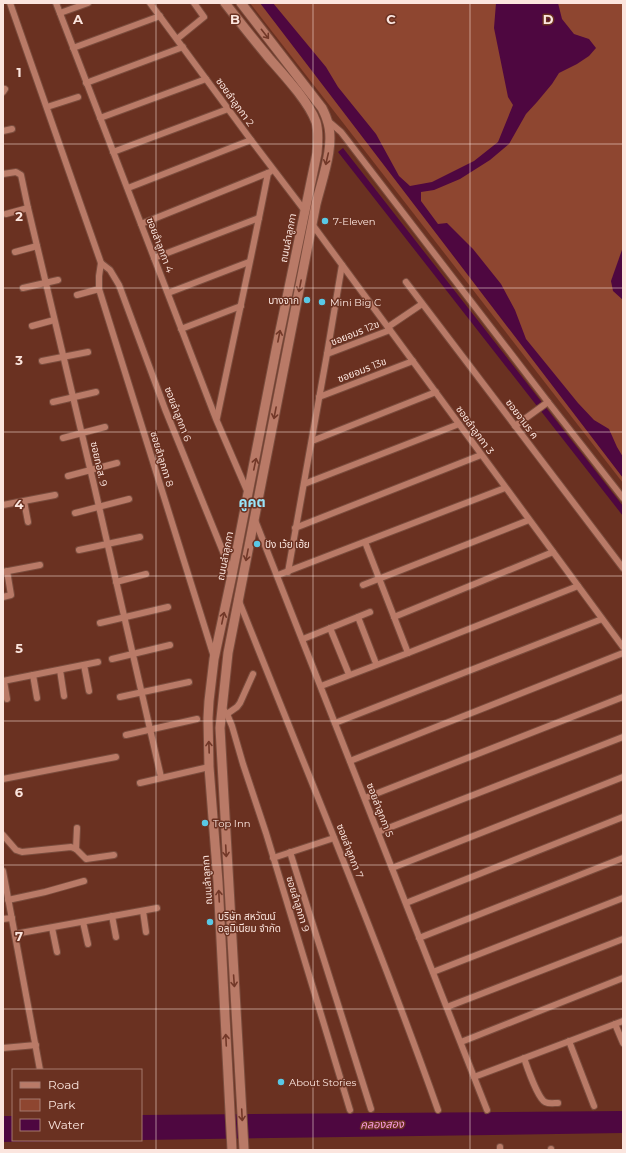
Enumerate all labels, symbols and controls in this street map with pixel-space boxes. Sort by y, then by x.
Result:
text: A [72,11,84,27]
text: B [230,11,240,27]
text: C [386,11,396,27]
text: D [543,11,554,27]
one-way arrow [260,28,269,39]
text: 1 [16,64,22,80]
street label: ซอยลำลูกกา 2 [213,75,257,129]
one-way arrow [323,152,330,165]
text: 2 [15,208,23,224]
street label: ถนนลำลูกกา [277,212,299,264]
place label: 7-Eleven [333,215,376,228]
street label: ซอยลำลูกกา 4 [144,216,177,275]
marker: 7-Eleven [320,216,330,226]
one-way arrow [296,279,304,292]
place label: บางจาก [268,294,299,307]
marker: บางจาก [302,295,312,305]
place label: Mini Big C [330,296,381,309]
marker: Mini Big C [317,297,327,307]
street label: ซอยอมร 12ข [329,317,381,349]
one-way arrow [276,330,284,343]
text: 3 [14,352,23,368]
street label: ซอยอมร 13ข [336,355,388,385]
street label: ซอยลำลูกกา 6 [162,385,194,443]
street label: ซอยจามร ค [503,397,541,441]
street label: ซอยลำลูกกา 3 [453,403,497,457]
one-way arrow [271,407,279,420]
street label: ซอยลำลูกกา 8 [147,429,177,489]
street label: ซอยทอส. 9 [88,440,110,488]
one-way arrow [251,457,259,470]
district label: คูคต [238,493,266,512]
text: 4 [15,496,24,512]
street label: ถนนลำลูกกา [214,530,236,582]
place label: ปัง เว้ย เฮ้ย [265,538,310,551]
marker: ปัง เว้ย เฮ้ย [252,539,262,549]
one-way arrow [243,548,251,561]
one-way arrow [219,612,227,625]
text: 5 [15,640,23,656]
one-way arrow [205,741,212,754]
street label: ซอยลำลูกกา 5 [364,781,396,839]
text: 6 [15,784,24,800]
place label: Top Inn [213,817,250,830]
marker: Top Inn [200,818,210,828]
street label: ซอยลำลูกกา 7 [334,822,366,880]
one-way arrow [223,844,230,857]
street label: ถนนลำลูกกา [199,855,215,905]
street label: ซอยลำลูกกา 9 [283,875,313,933]
one-way arrow [215,890,223,903]
place label: บริษัท สหวัฒน์ อลูมิเนียม จำกัด [218,910,281,935]
marker: บริษัท สหวัฒน์ อลูมิเนียม จำกัด [205,917,215,927]
text: 7 [15,928,23,944]
one-way arrow [231,974,238,987]
one-way arrow [223,1034,230,1047]
legend [12,1069,142,1141]
place label: About Stories [289,1076,357,1089]
text: Road [48,1077,79,1092]
marker: About Stories [276,1077,286,1087]
text: Park [48,1097,76,1112]
one-way arrow [239,1108,246,1121]
text: Water [48,1117,85,1132]
water label: คลองสอง [360,1117,405,1131]

